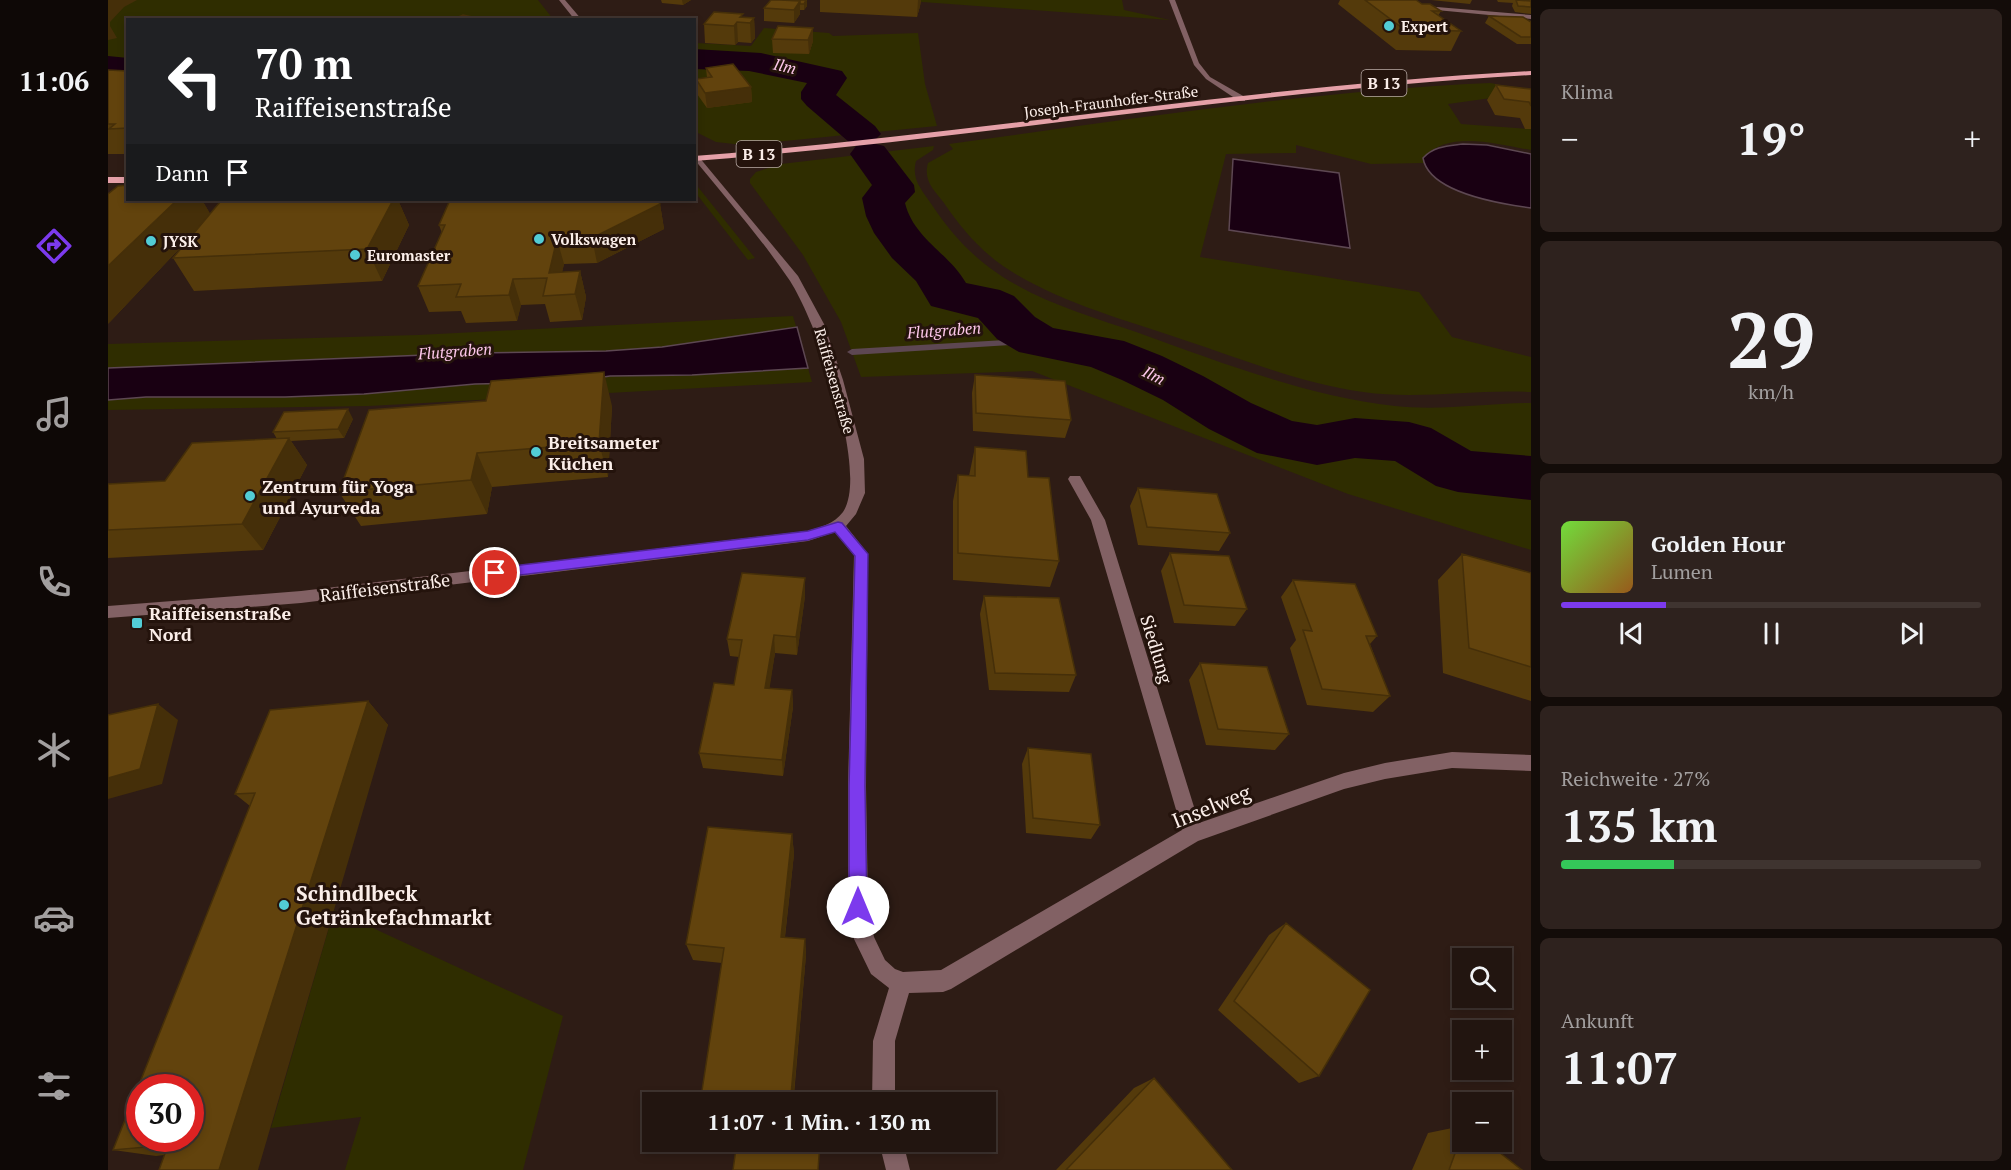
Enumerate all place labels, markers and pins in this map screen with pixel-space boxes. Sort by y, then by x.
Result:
place label: Expert [1401,16,1448,36]
marker: Expert [1382,19,1396,33]
place label: Volkswagen [551,229,637,249]
place label: JYSK [163,231,198,251]
marker: Volkswagen [532,232,546,246]
marker: JYSK [144,234,158,248]
place label: Euromaster [367,245,451,265]
marker: Euromaster [348,248,362,262]
place label: Breitsameter Küchen [548,430,660,475]
marker: Breitsameter Küchen [529,445,543,459]
place label: Zentrum für Yoga und Ayurveda [262,474,414,519]
marker: Zentrum für Yoga und Ayurveda [243,489,257,503]
pin [469,547,520,598]
place label: Raiffeisenstraße Nord [149,601,291,646]
marker: Raiffeisenstraße Nord [130,616,144,630]
place label: Schindlbeck Getränkefachmarkt [296,879,492,931]
marker: Schindlbeck Getränkefachmarkt [277,898,291,912]

